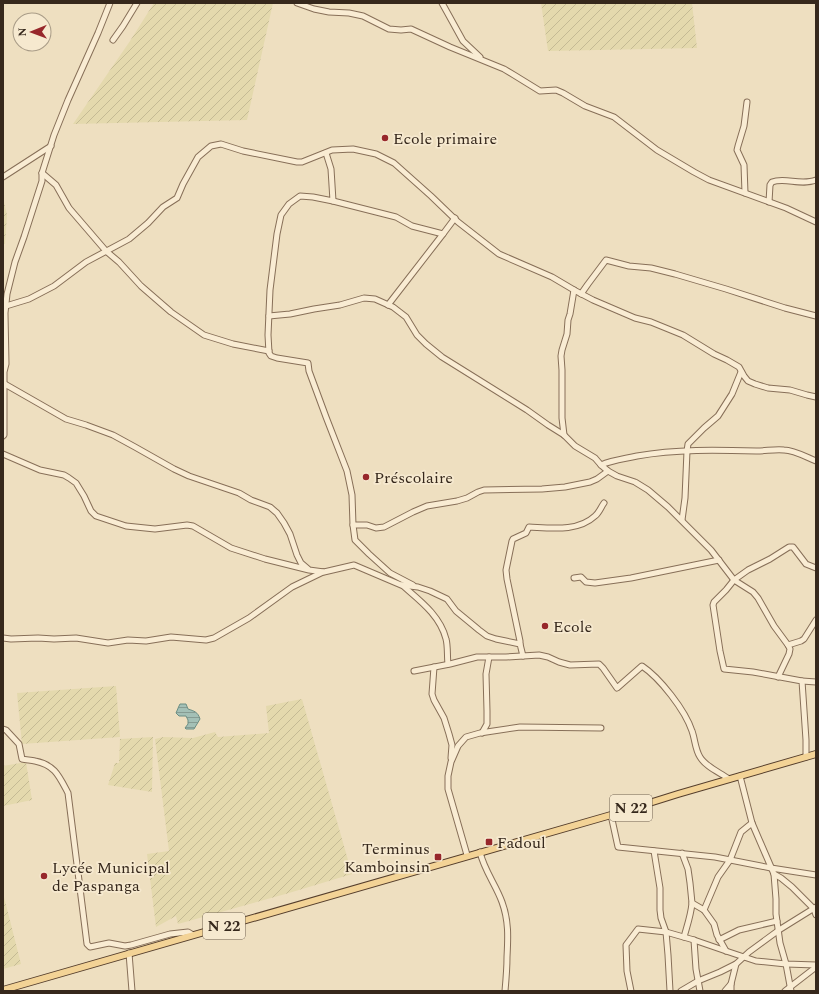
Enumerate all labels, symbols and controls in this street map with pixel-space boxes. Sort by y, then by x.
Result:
north arrow [12,12,52,52]
text: N [14,28,31,37]
place label: Ecole primaire [393,127,497,151]
marker: Ecole primaire [380,133,390,143]
place label: Préscolaire [374,466,453,490]
marker: Préscolaire [361,472,371,482]
place label: Ecole [553,615,592,639]
marker: Ecole [540,621,550,631]
road number: N 22 [610,795,652,821]
place label: Fadoul [497,831,546,855]
place label: Terminus Kamboinsin [344,837,430,879]
marker: Fadoul [484,837,494,847]
marker: Terminus Kamboinsin [433,852,443,862]
place label: Lycée Municipal de Paspanga [52,856,170,898]
marker: Lycée Municipal de Paspanga [39,871,49,881]
road number: N 22 [203,913,245,939]

